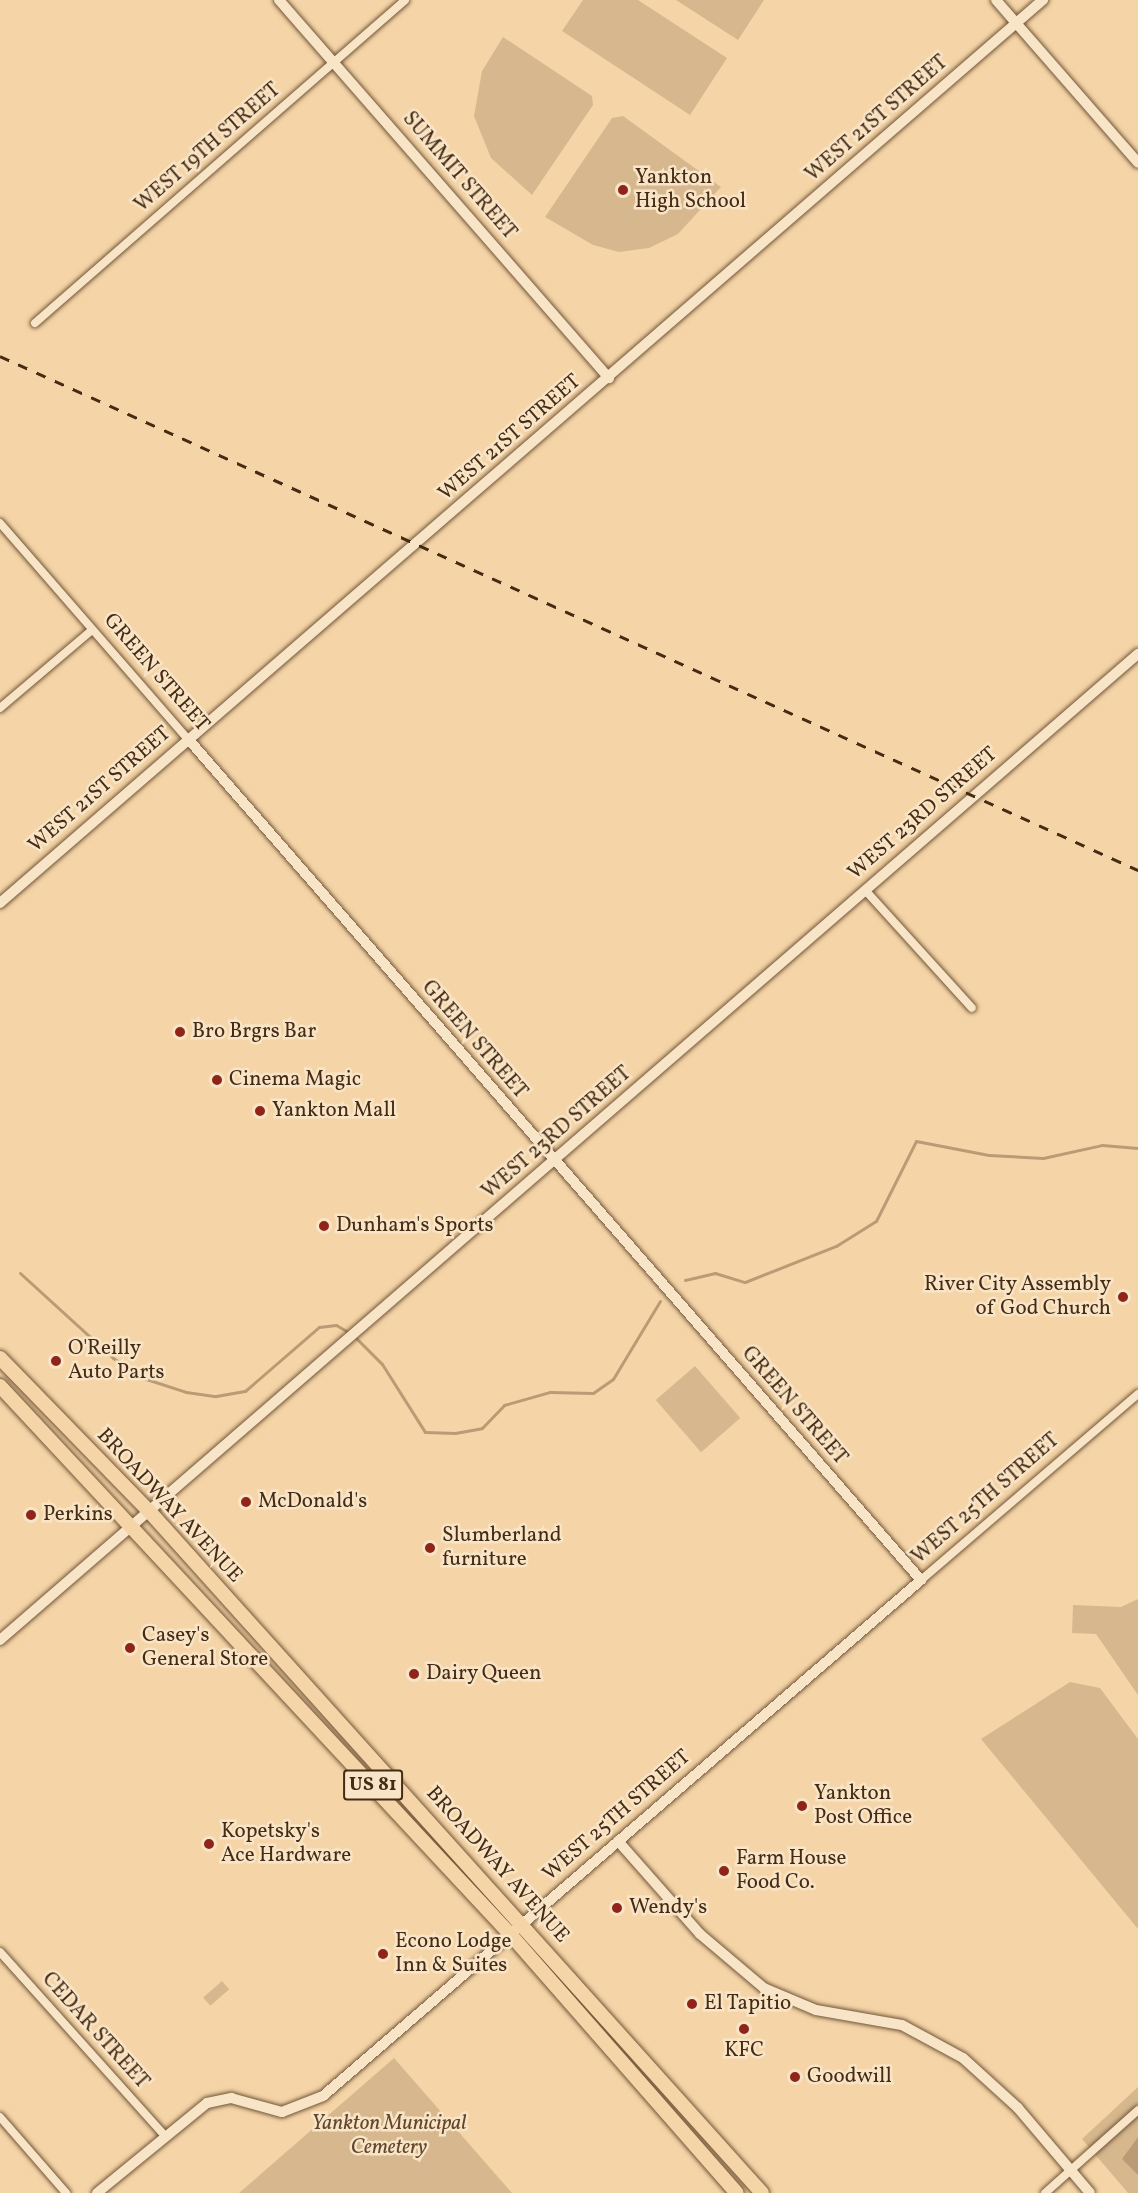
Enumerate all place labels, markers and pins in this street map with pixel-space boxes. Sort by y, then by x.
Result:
place label: Yankton High School [635,165,746,215]
marker: Yankton High School [616,183,630,197]
place label: Bro Brgrs Bar [192,1019,316,1045]
marker: Bro Brgrs Bar [173,1025,187,1039]
place label: Cinema Magic [229,1067,361,1093]
marker: Cinema Magic [210,1073,224,1087]
place label: Yankton Mall [272,1098,396,1124]
marker: Yankton Mall [253,1104,267,1118]
place label: Dunham's Sports [336,1213,494,1239]
marker: Dunham's Sports [317,1219,331,1233]
place label: River City Assembly of God Church [923,1272,1111,1322]
marker: River City Assembly of God Church [1116,1290,1130,1304]
place label: O'Reilly Auto Parts [68,1336,165,1386]
marker: O'Reilly Auto Parts [49,1354,63,1368]
place label: McDonald's [258,1489,367,1515]
marker: McDonald's [239,1495,253,1509]
place label: Perkins [43,1502,113,1528]
marker: Perkins [24,1508,38,1522]
place label: Slumberland furniture [442,1523,562,1573]
marker: Slumberland furniture [423,1541,437,1555]
place label: Casey's General Store [142,1623,268,1673]
marker: Casey's General Store [123,1641,137,1655]
place label: Dairy Queen [426,1661,542,1687]
marker: Dairy Queen [407,1667,421,1681]
place label: Yankton Post Office [814,1781,912,1831]
marker: Yankton Post Office [795,1799,809,1813]
place label: Kopetsky's Ace Hardware [221,1819,351,1869]
marker: Kopetsky's Ace Hardware [202,1837,216,1851]
place label: Farm House Food Co. [736,1846,847,1896]
marker: Farm House Food Co. [717,1864,731,1878]
place label: Wendy's [629,1895,707,1921]
marker: Wendy's [610,1901,624,1915]
place label: Econo Lodge Inn & Suites [395,1929,512,1979]
marker: Econo Lodge Inn & Suites [376,1947,390,1961]
place label: El Tapitio [704,1991,792,2017]
marker: El Tapitio [685,1997,699,2011]
marker: KFC [737,2022,751,2036]
place label: KFC [724,2038,764,2064]
place label: Goodwill [807,2064,892,2090]
marker: Goodwill [788,2070,802,2084]

